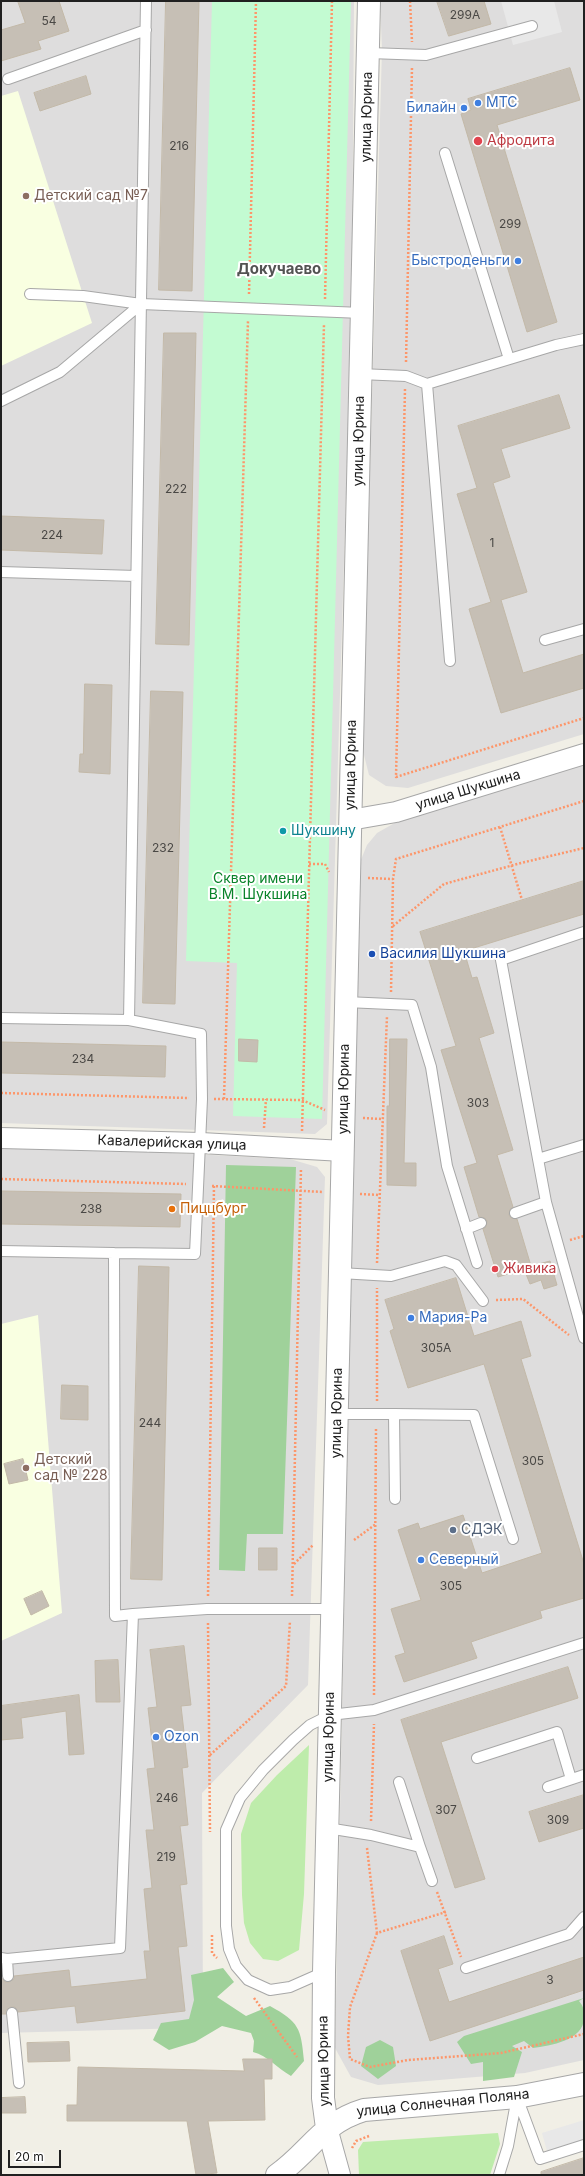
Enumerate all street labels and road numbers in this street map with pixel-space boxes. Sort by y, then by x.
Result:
street label: улица Юрина [358,71,376,163]
street label: улица Юрина [350,395,368,487]
street label: улица Юрина [342,719,360,811]
street label: улица Шукшина [414,766,522,814]
street label: улица Юрина [335,1043,353,1135]
street label: Кавалерийская улица [97,1132,247,1154]
street label: улица Юрина [328,1367,346,1459]
street label: улица Юрина [320,1691,338,1783]
street label: улица Юрина [315,2015,333,2107]
street label: улица Солнечная Поляна [356,2086,530,2120]

